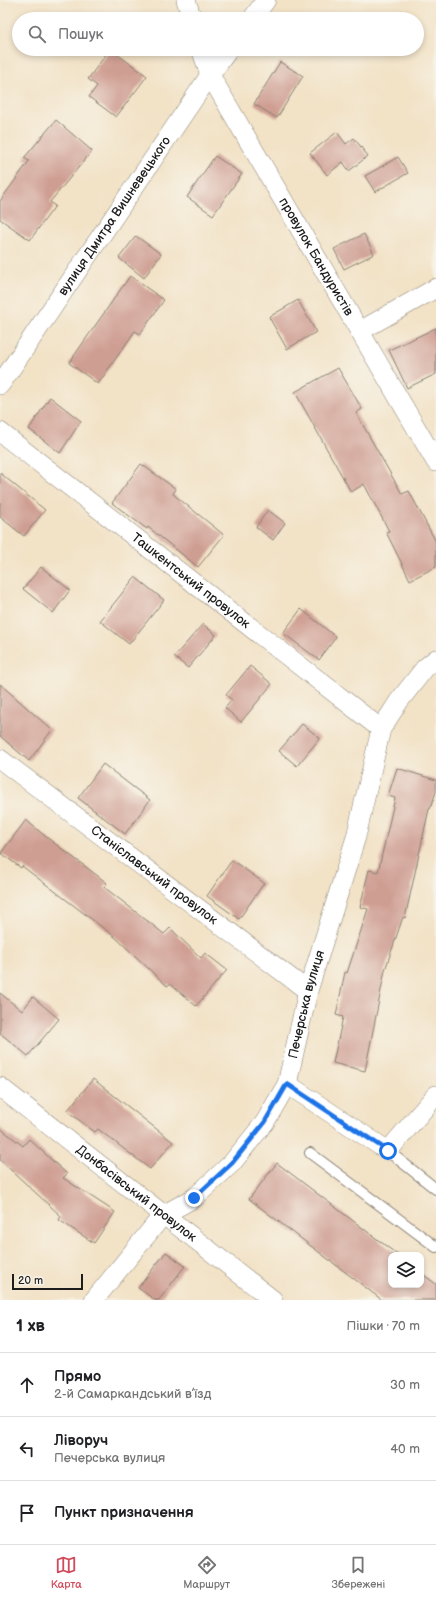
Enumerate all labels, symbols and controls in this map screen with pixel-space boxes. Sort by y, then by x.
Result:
search box [12,12,424,56]
icon: search [26,23,48,45]
text: Пошук [58,25,104,44]
street label: вулиця Дмитра Вишневецького [55,133,174,299]
street label: провулок Бандуристів [275,195,357,319]
street label: Ташкентський провулок [128,530,253,632]
street label: Станіславський провулок [88,822,221,928]
street label: Печерська вулиця [285,948,328,1060]
street label: Донбасівський провулок [73,1142,200,1245]
route start [379,1142,397,1160]
route end [185,1189,203,1207]
map controls [388,1252,424,1288]
button: layers [388,1252,424,1288]
scale bar [12,1272,83,1291]
text: 20 m [18,1274,43,1287]
text: 1 хв [16,1316,45,1336]
text: Пішки · 70 m [346,1318,420,1334]
text: Прямо [54,1367,101,1386]
icon: ahead [16,1374,38,1396]
text: 30 m [390,1377,420,1393]
text: 2-й Самаркандський в’їзд [54,1386,211,1402]
text: Ліворуч [54,1431,108,1450]
icon: left [16,1438,38,1460]
text: 40 m [390,1441,420,1457]
text: Печерська вулиця [54,1450,165,1466]
icon: arrive [16,1502,38,1524]
text: Пункт призначення [54,1503,194,1522]
tab: Карта [51,1554,82,1591]
tab: Маршрут [183,1554,230,1591]
tab: Збережені [332,1554,385,1591]

